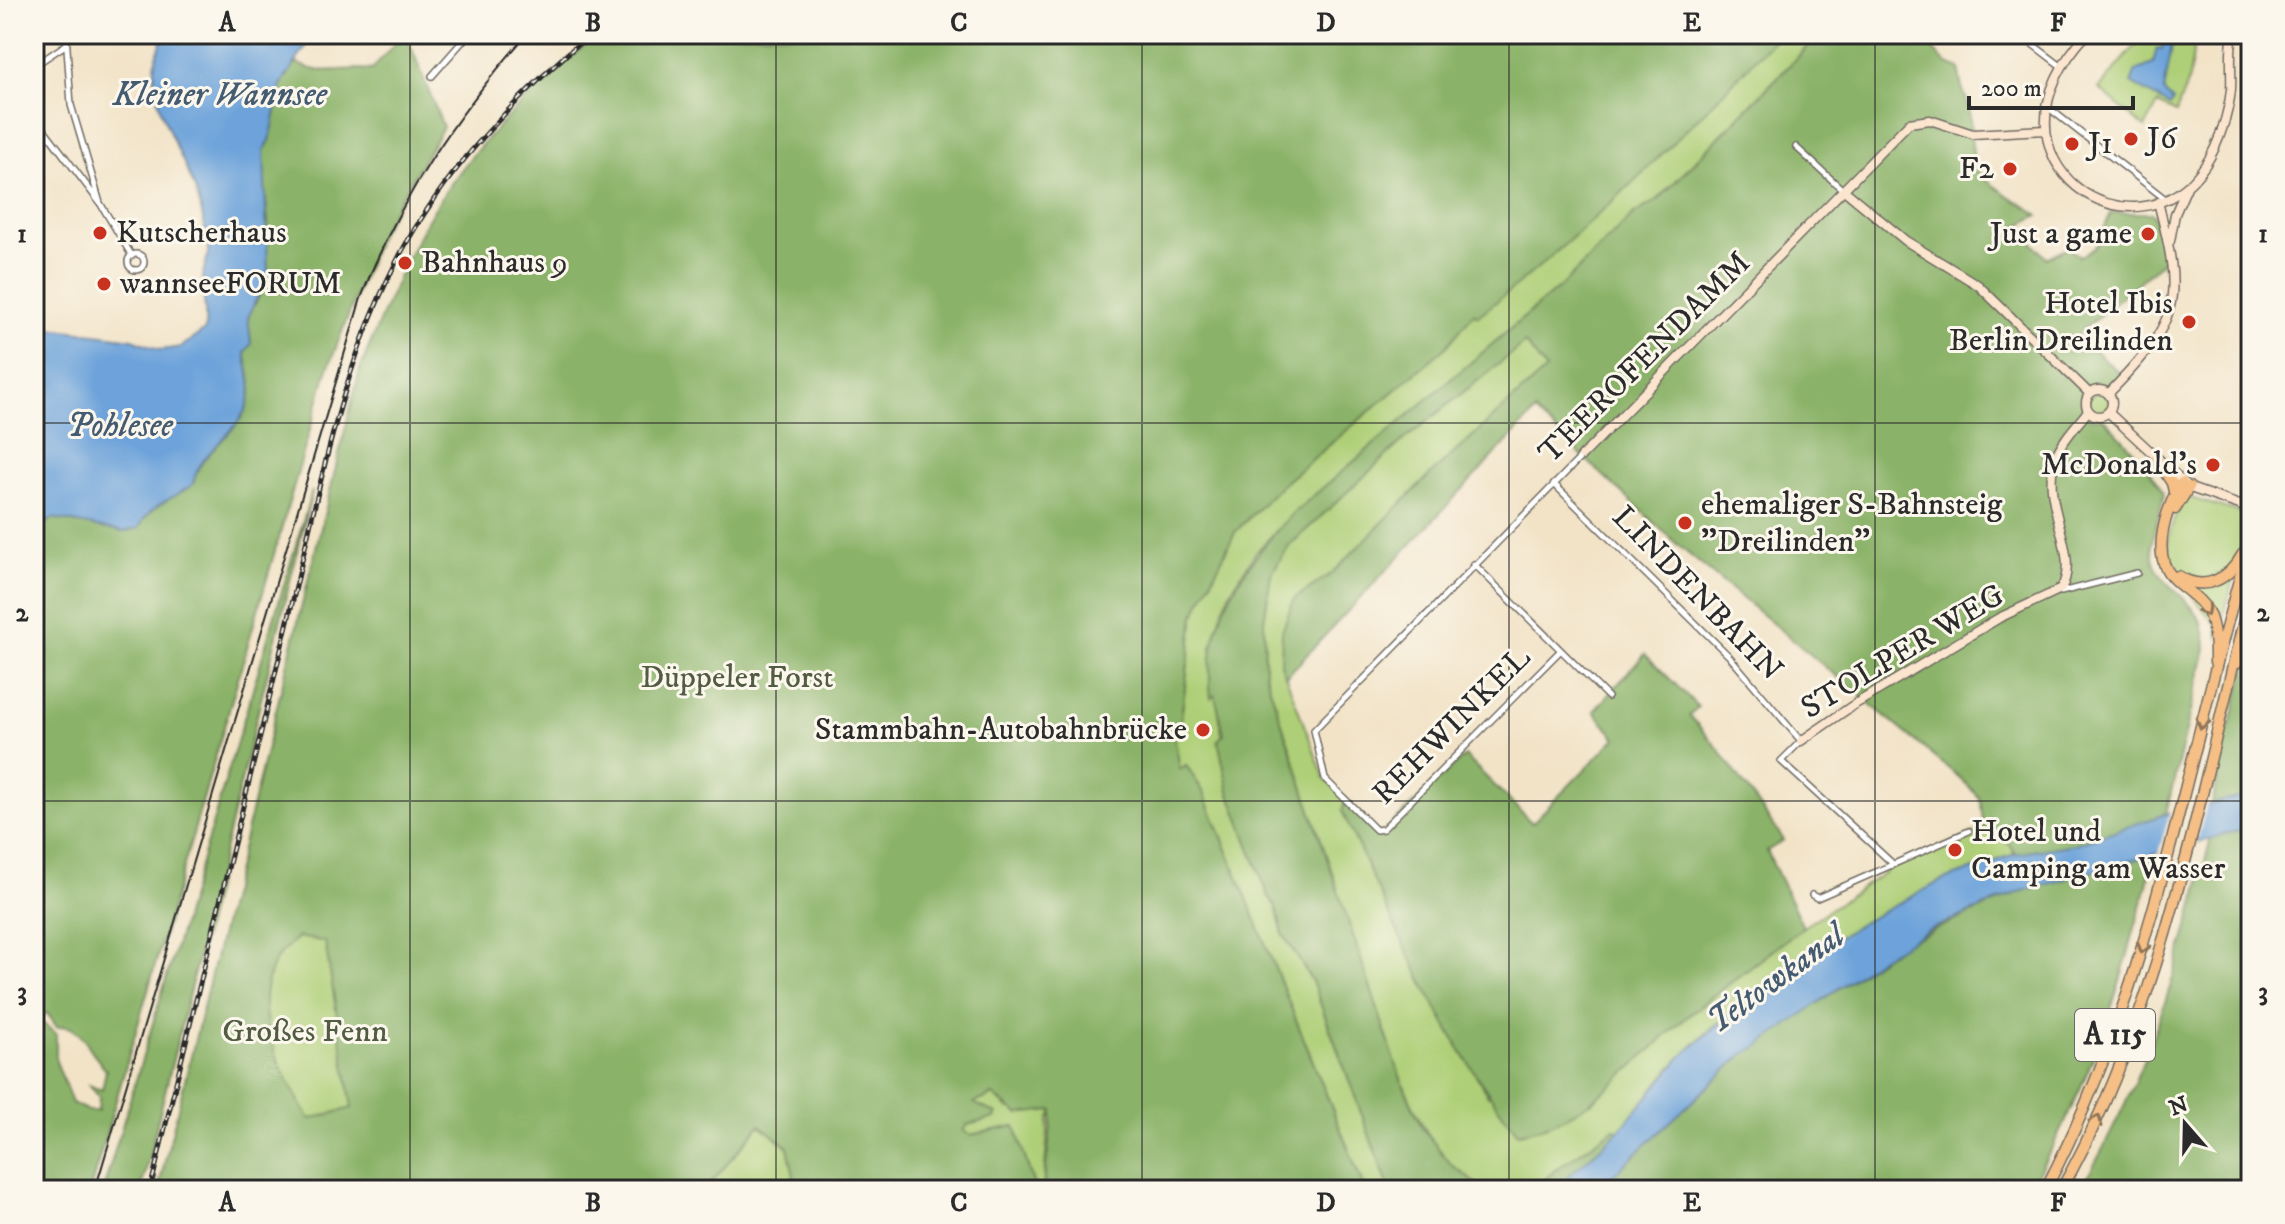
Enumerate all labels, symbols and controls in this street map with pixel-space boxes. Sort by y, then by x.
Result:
text: A [218,7,237,40]
text: B [585,7,601,40]
text: C [950,7,968,40]
text: D [1316,7,1336,40]
text: E [1683,7,1701,40]
text: F [2050,7,2067,40]
scale bar [1969,60,2133,110]
water label: Kleiner Wannsee [112,74,329,116]
text: 200 m [1981,74,2042,104]
place label: J6 [2144,119,2178,159]
place label: J1 [2085,124,2113,164]
marker: J6 [2122,130,2140,148]
marker: J1 [2063,135,2081,153]
place label: F2 [1959,149,1994,189]
marker: F2 [2001,160,2019,178]
place label: Kutscherhaus [116,213,287,253]
place label: Just a game [1987,214,2132,254]
text: 1 [17,218,27,251]
text: 1 [2258,218,2268,251]
marker: Kutscherhaus [91,224,109,242]
marker: Just a game [2139,225,2157,243]
place label: Bahnhaus 9 [421,243,568,283]
street label: TEEROFENDAMM [1530,243,1760,473]
marker: Bahnhaus 9 [396,254,414,272]
place label: wannseeFORUM [119,264,341,304]
marker: wannseeFORUM [95,275,113,293]
place label: Hotel Ibis Berlin Dreilinden [1949,284,2173,361]
marker: Hotel Ibis Berlin Dreilinden [2180,313,2198,331]
water label: Pohlesee [67,405,174,447]
place label: McDonald's [2041,445,2197,485]
marker: McDonald's [2204,456,2222,474]
place label: ehemaliger S-Bahnsteig "Dreilinden" [1701,485,2003,562]
street label: LINDENBAHN [1603,498,1791,690]
marker: ehemaliger S-Bahnsteig "Dreilinden" [1676,514,1694,532]
street label: STOLPER WEG [1794,576,2012,728]
text: 2 [16,597,30,630]
text: 2 [2257,597,2271,630]
one-way arrow [2195,603,2210,617]
street label: REHWINKEL [1364,638,1540,814]
park label: Düppeler Forst [640,658,834,698]
place label: Stammbahn-Autobahnbrücke [815,710,1187,750]
one-way arrow [2195,716,2212,730]
marker: Stammbahn-Autobahnbrücke [1194,721,1212,739]
place label: Hotel und Camping am Wasser [1971,812,2226,889]
marker: Hotel und Camping am Wasser [1946,841,1964,859]
water label: Teltowkanal [1699,913,1856,1043]
one-way arrow [2136,940,2152,954]
text: 3 [17,976,27,1009]
text: 3 [2258,976,2268,1009]
road number: A 115 [2075,1009,2155,1061]
park label: Großes Fenn [222,1012,388,1052]
north arrow [2145,1084,2225,1164]
text: N [2166,1091,2192,1122]
one-way arrow [2087,1114,2103,1129]
text: A [218,1187,237,1220]
text: B [585,1187,601,1220]
text: C [950,1187,968,1220]
text: D [1316,1187,1336,1220]
text: E [1683,1187,1701,1220]
text: F [2050,1187,2067,1220]

